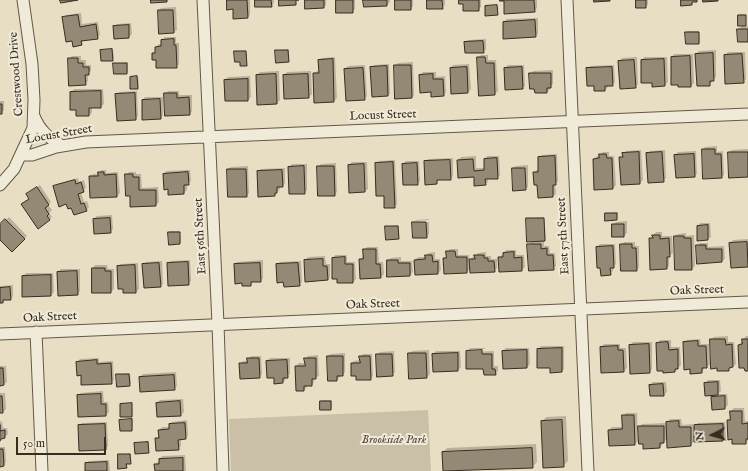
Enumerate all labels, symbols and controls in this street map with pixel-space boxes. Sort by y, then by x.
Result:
street label: Crestwood Drive [7,31,27,117]
street label: Locust Street [349,108,417,124]
street label: Locust Street [25,122,93,148]
street label: East 56th Street [192,197,210,275]
street label: East 57th Street [555,197,573,275]
street label: Oak Street [670,283,724,299]
street label: Oak Street [346,297,400,313]
street label: Oak Street [23,309,77,327]
north arrow [692,415,732,455]
scale bar [18,429,108,455]
text: N [693,431,707,441]
park label: Brookside Park [362,434,426,448]
text: 50 m [23,436,45,451]

